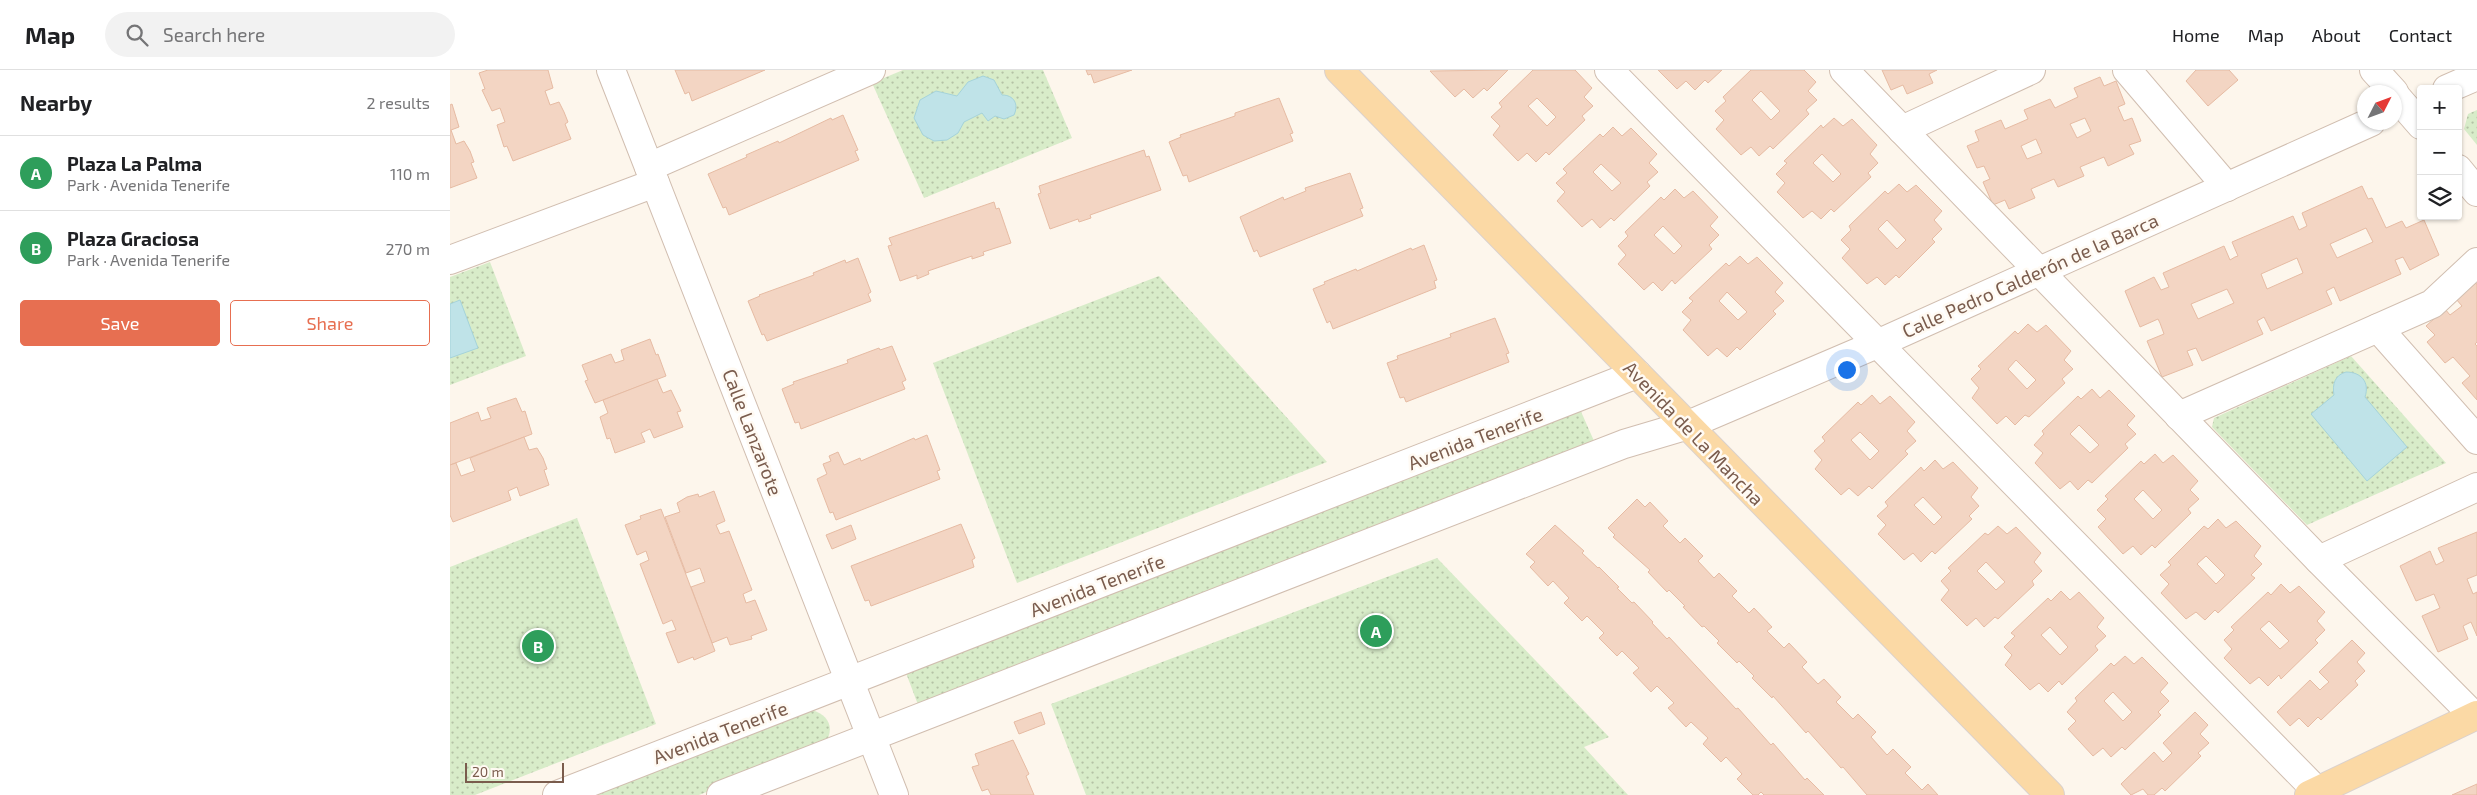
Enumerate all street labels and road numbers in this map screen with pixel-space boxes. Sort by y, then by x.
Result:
street label: Calle Pedro Calderón de la Barca [1898,208,2162,342]
street label: Avenida de La Mancha [1619,356,1769,510]
street label: Calle Lanzarote [718,365,788,499]
street label: Avenida Tenerife [1404,402,1546,474]
street label: Avenida Tenerife [1026,549,1168,621]
street label: Avenida Tenerife [649,696,791,768]

